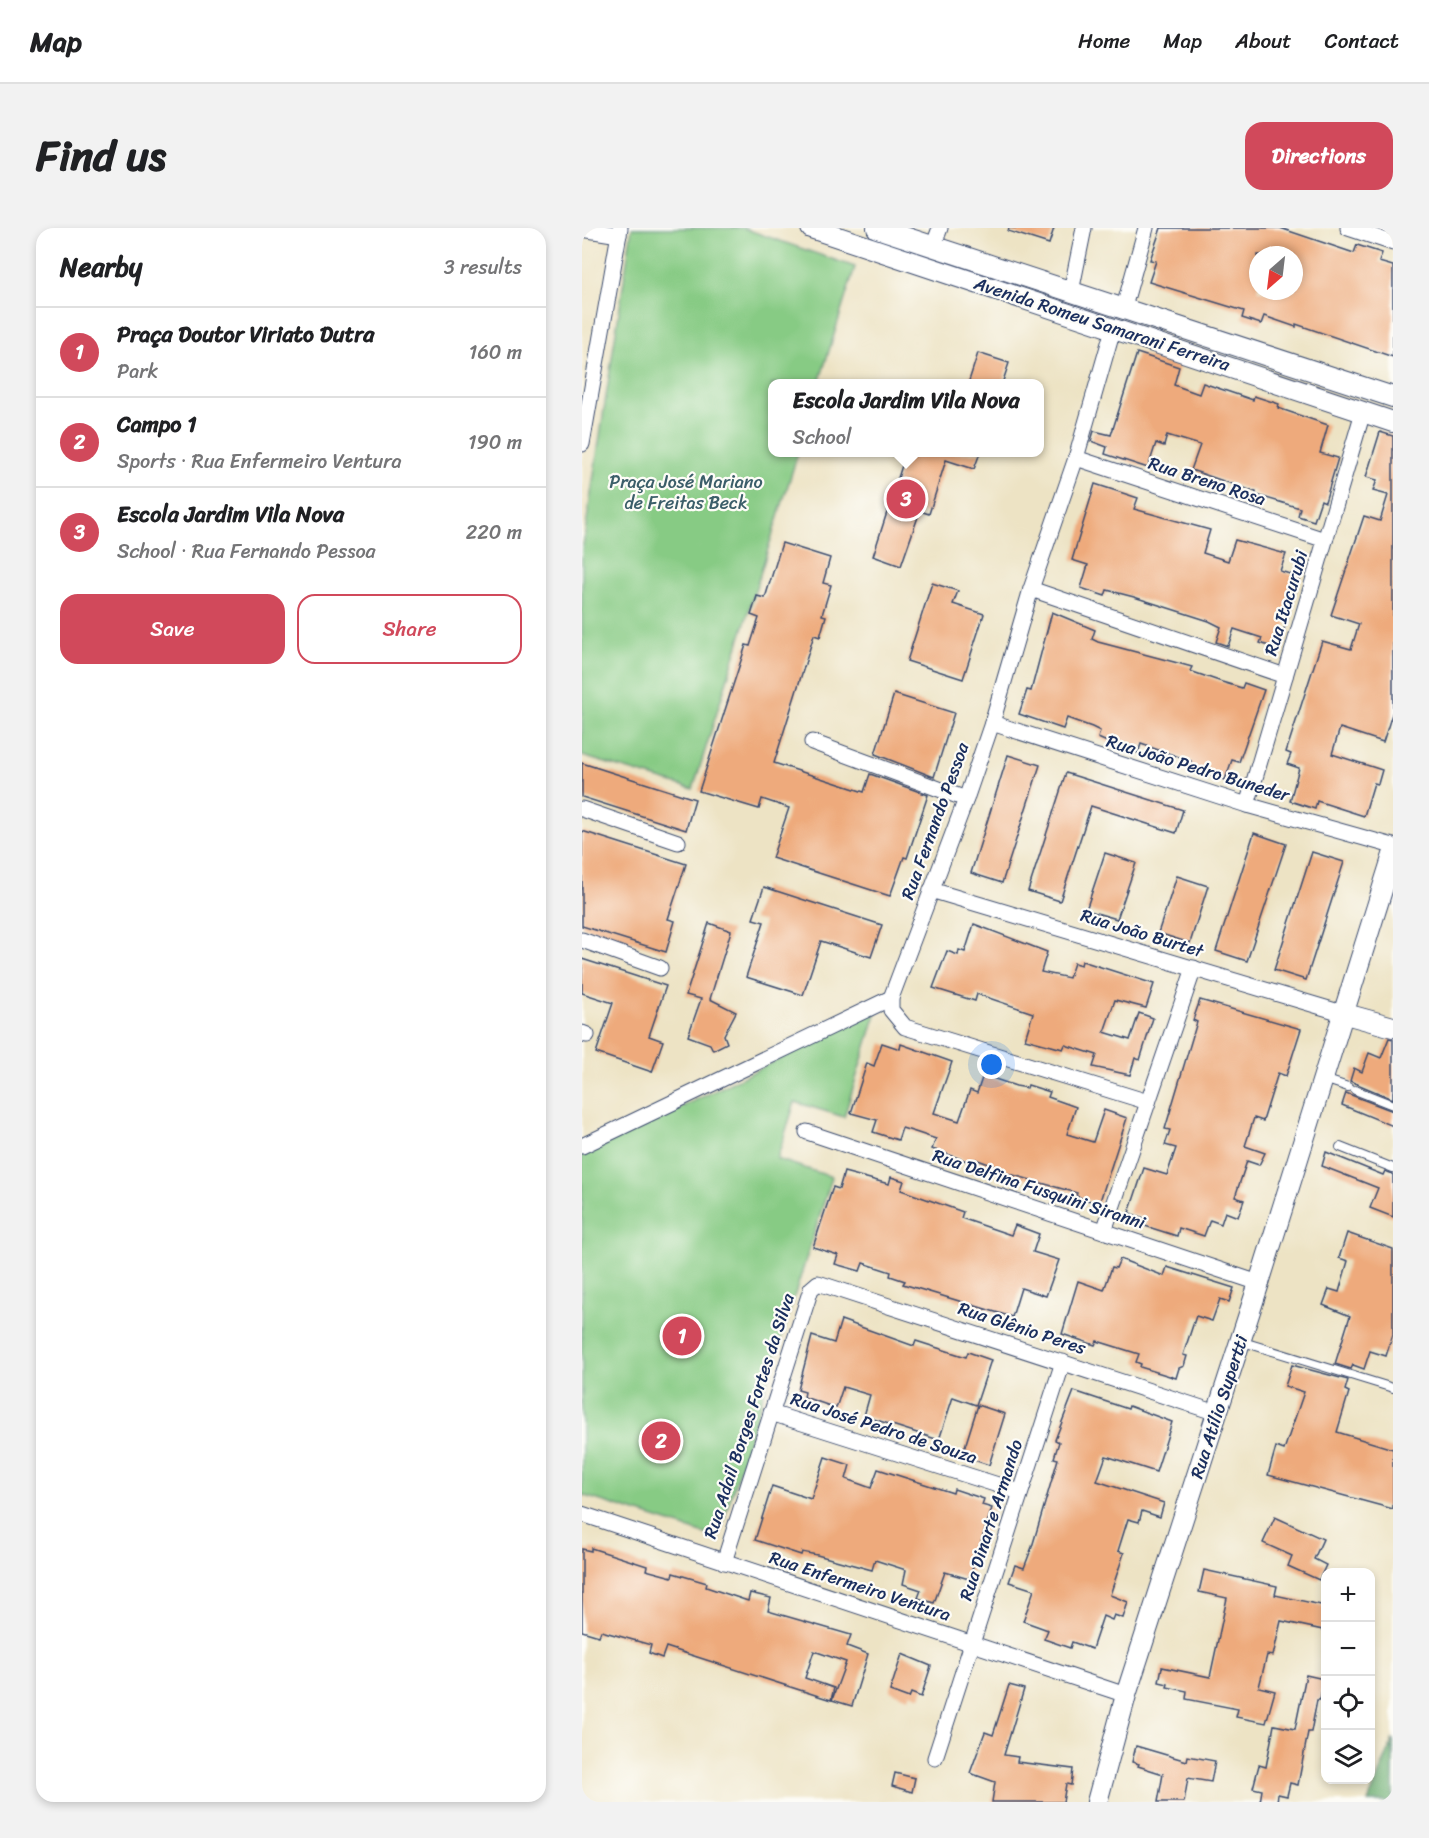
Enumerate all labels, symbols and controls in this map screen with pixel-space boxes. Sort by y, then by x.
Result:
text: Map [30,17,82,66]
text: Home [1078,22,1130,60]
text: Map [1163,22,1202,60]
text: About [1235,22,1292,60]
text: Contact [1325,22,1399,60]
text: Find us [36,119,166,193]
button: Directions [1245,122,1393,190]
text: Nearby [60,244,142,290]
north arrow [1249,246,1303,300]
text: 3 results [444,250,522,285]
street label: Avenida Romeu Samarani Ferreira [969,267,1235,381]
text: Praça Doutor Viriato Dutra [117,315,374,354]
text: 1 [75,335,84,370]
text: 160 m [469,335,522,370]
text: Park [117,354,158,389]
popup [768,379,1044,457]
text: Escola Jardim Vila Nova [793,381,1019,420]
text: Campo 1 [117,405,197,444]
text: School [793,420,852,455]
text: 2 [74,425,85,460]
text: 190 m [468,425,522,460]
text: Sports · Rua Enfermeiro Ventura [117,444,402,479]
street label: Rua Breno Rosa [1144,447,1270,515]
park label: Praça José Mariano de Freitas Beck [609,466,763,519]
pin: 3 [886,476,926,522]
text: Escola Jardim Vila Nova [117,495,344,534]
text: 3 [74,515,85,550]
text: 220 m [466,515,522,550]
text: School · Rua Fernando Pessoa [117,534,376,569]
street label: Rua Itacurubi [1255,545,1318,660]
button: Save [60,594,285,664]
button: Share [297,594,522,664]
street label: Rua João Pedro Buneder [1102,725,1295,812]
street label: Rua Fernando Pessoa [892,737,979,904]
street label: Rua João Burtet [1077,899,1208,967]
your location [977,1050,1006,1079]
street label: Rua Delfina Fusquini Siranni [928,1139,1151,1239]
street label: Rua Adail Borges Fortes da Silva [694,1288,804,1543]
street label: Rua Glênio Peres [954,1292,1091,1364]
pin: 1 [662,1314,702,1358]
street label: Rua Atílio Supertti [1181,1330,1258,1483]
street label: Rua José Pedro de Souza [786,1383,982,1473]
pin: 2 [642,1418,680,1464]
street label: Rua Dinarte Armando [950,1435,1032,1605]
street label: Rua Enfermeiro Ventura [765,1542,955,1630]
map controls [1321,1568,1375,1784]
button: + [1321,1568,1375,1622]
button: − [1321,1622,1375,1676]
button: locate [1321,1676,1375,1730]
button: layers [1321,1730,1375,1784]

